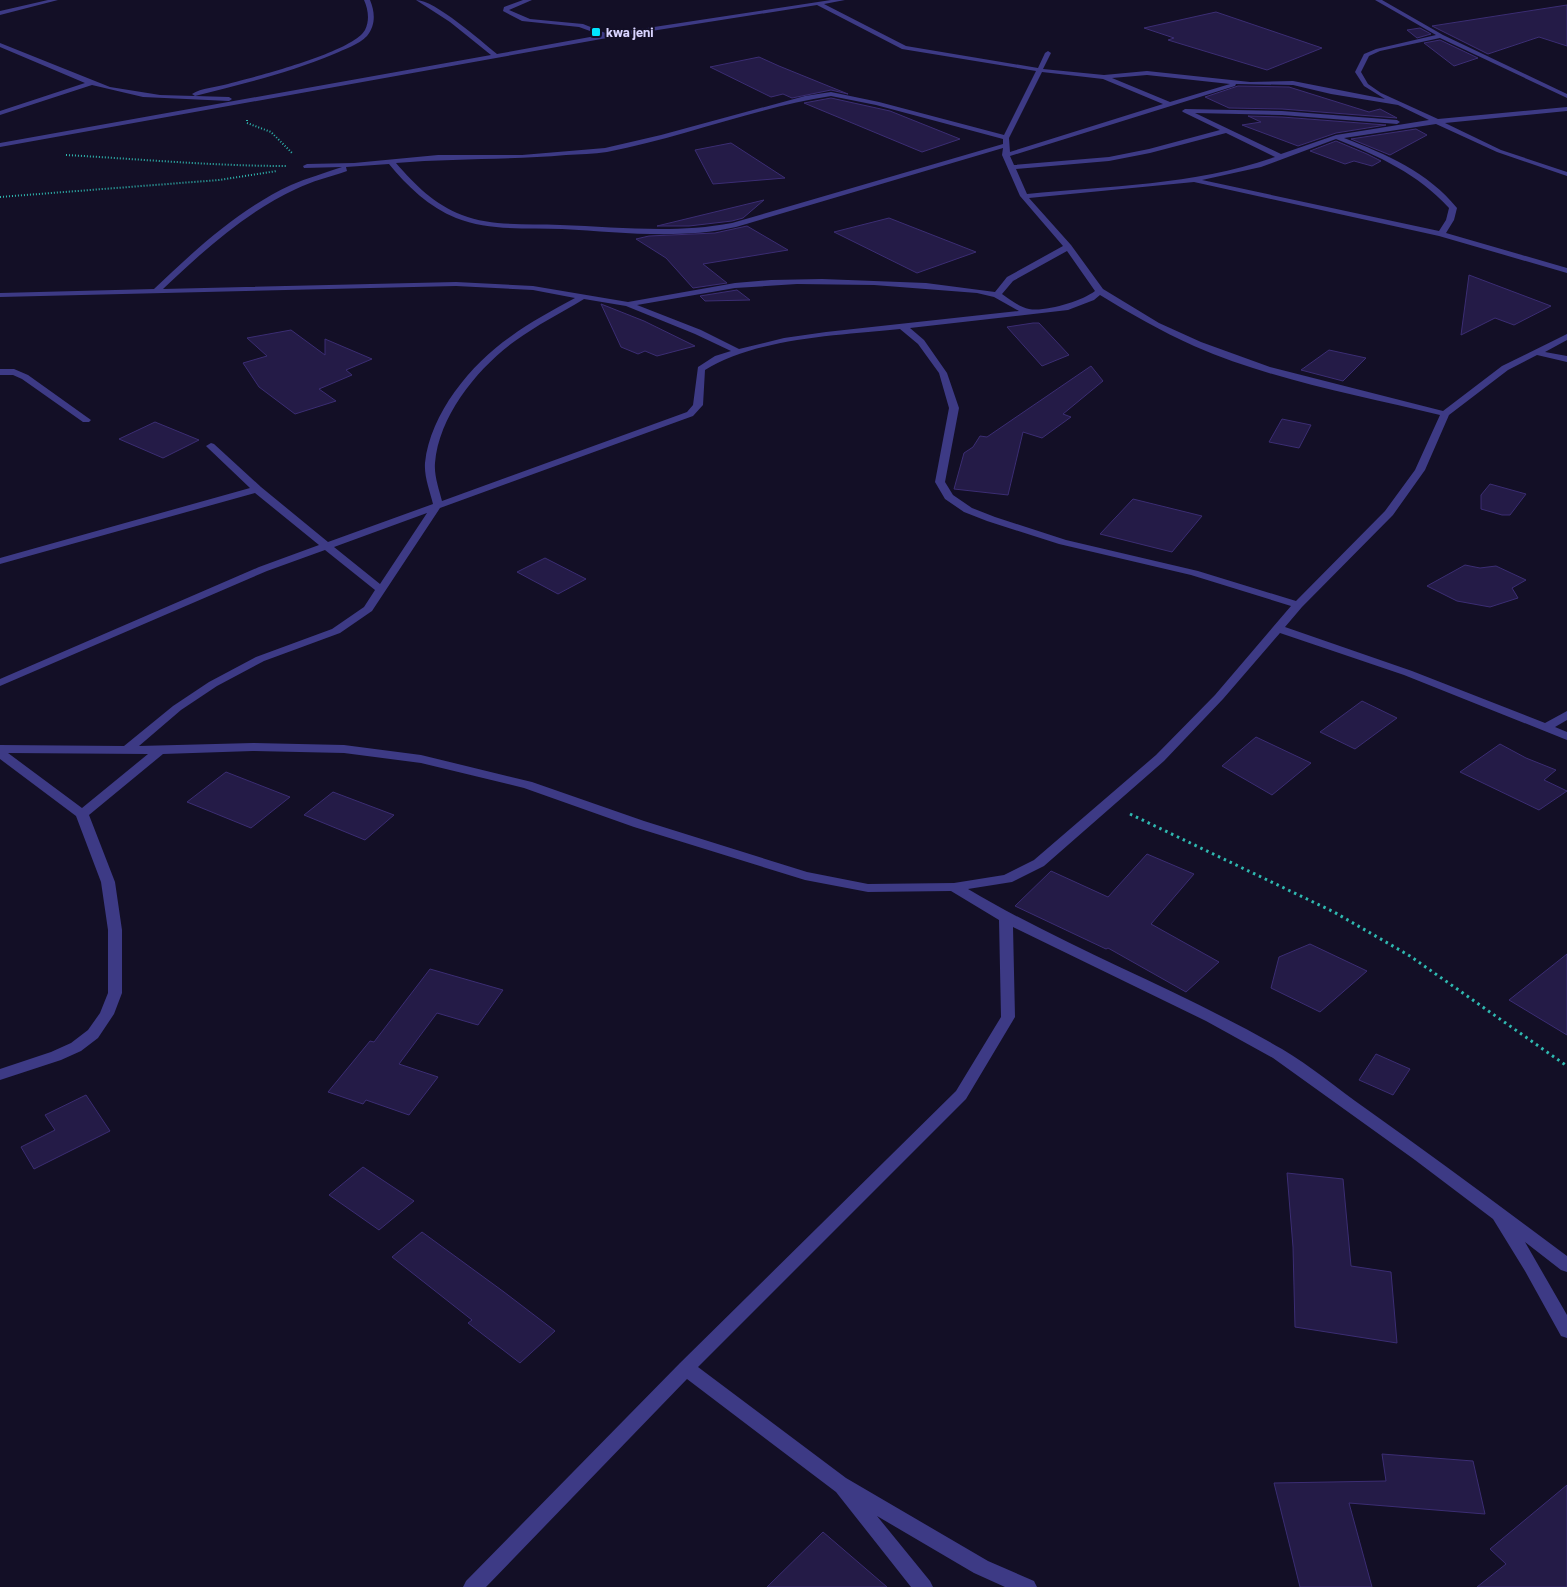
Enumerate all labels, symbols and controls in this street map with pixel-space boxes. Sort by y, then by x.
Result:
place label: kwa jeni [606,25,654,40]
marker: kwa jeni [590,26,602,38]

